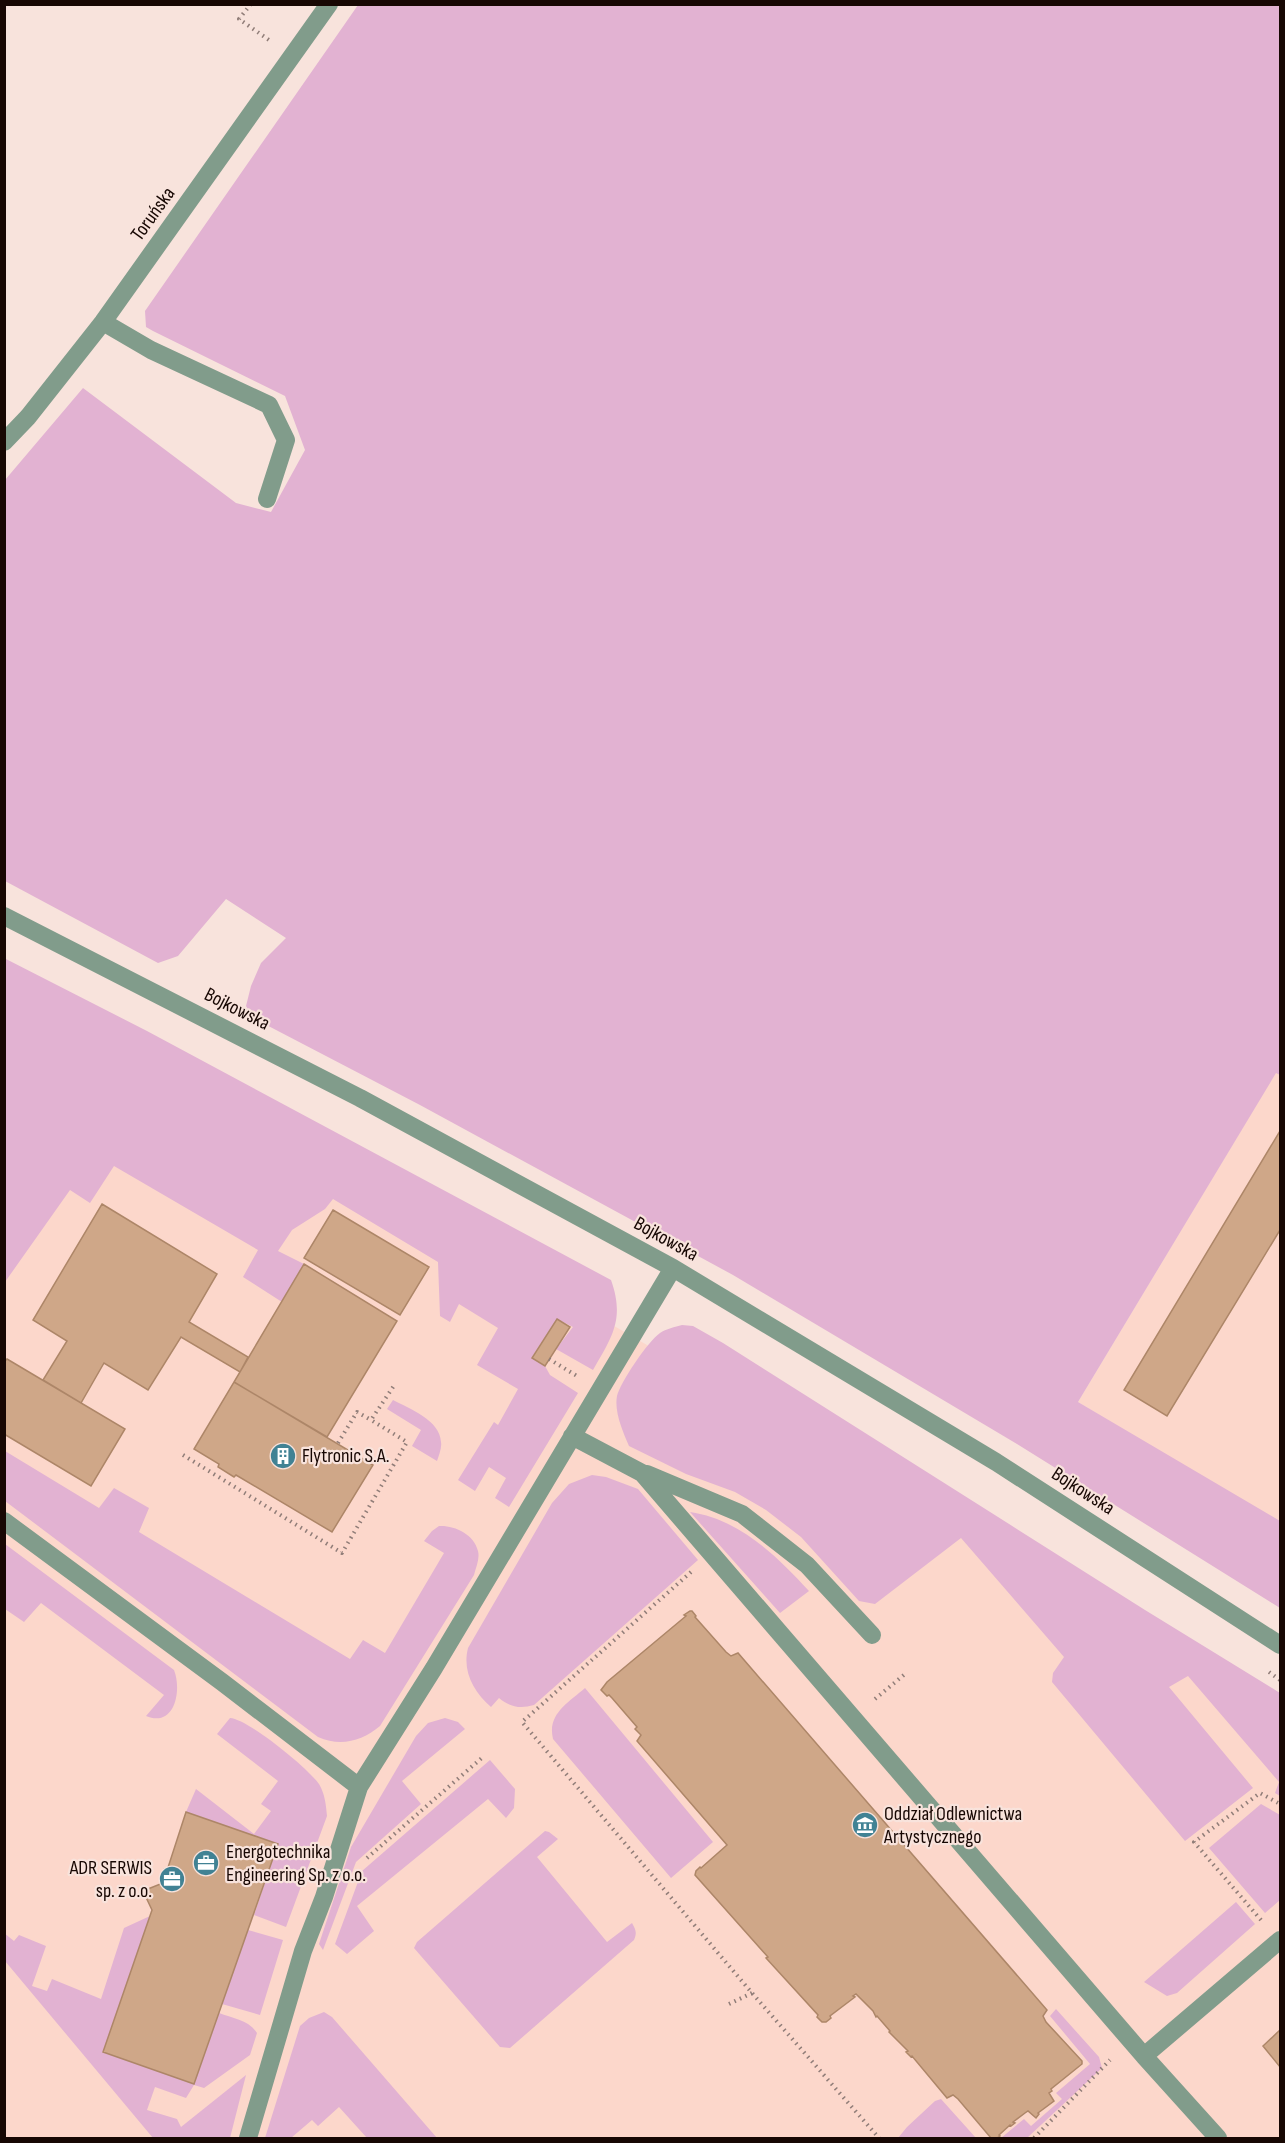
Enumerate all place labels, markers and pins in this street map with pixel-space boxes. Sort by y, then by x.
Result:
building icon: Flytronic S.A. [268,1441,298,1471]
place label: Flytronic S.A. [302,1444,389,1468]
place label: Oddział Odlewnictwa Artystycznego [883,1802,1022,1849]
museum icon: Oddział Odlewnictwa Artystycznego [850,1810,880,1840]
place label: Energotechnika Engineering Sp. z o.o. [226,1840,366,1887]
office icon: Energotechnika Engineering Sp. z o.o. [191,1848,221,1878]
place label: ADR SERWIS sp. z o.o. [69,1856,152,1903]
office icon: ADR SERWIS sp. z o.o. [157,1864,187,1894]

